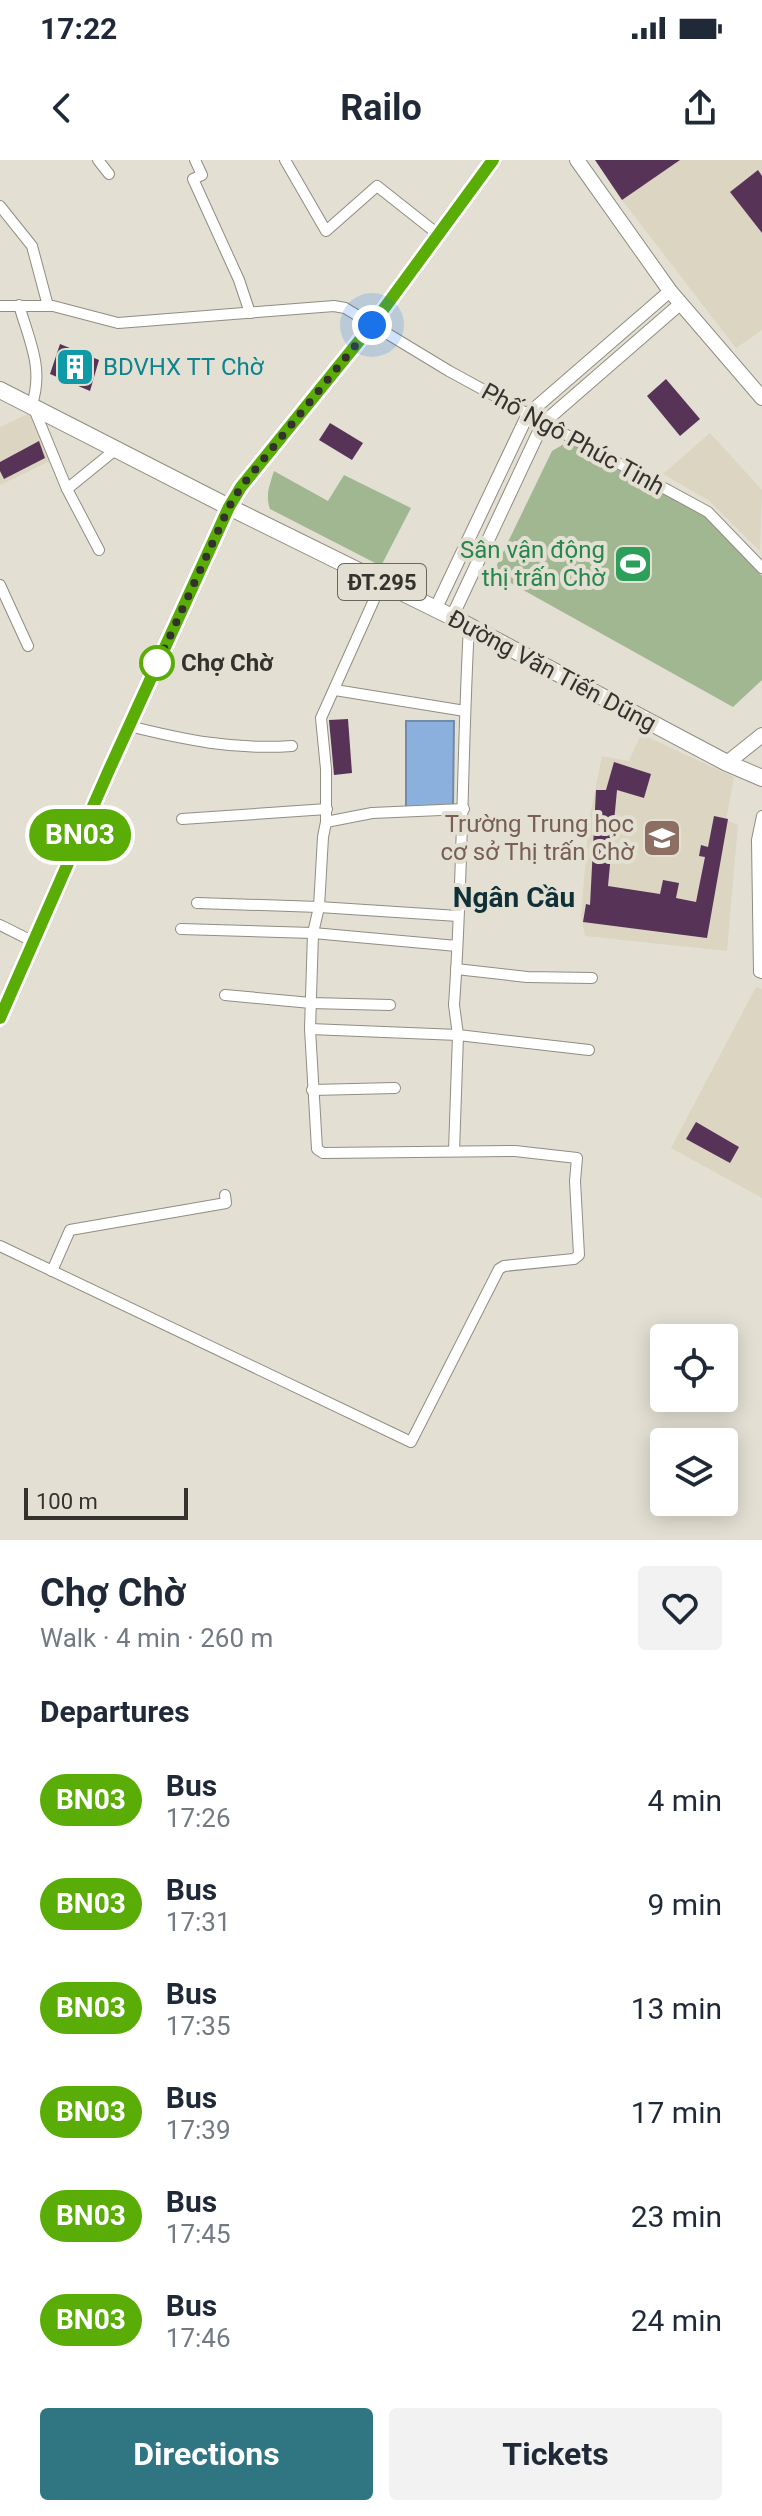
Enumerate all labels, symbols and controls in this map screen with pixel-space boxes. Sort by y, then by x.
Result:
text: 17:22 [40,11,117,46]
icon: back [40,86,84,130]
icon: share [678,86,722,130]
text: Railo [340,87,422,129]
your location [352,305,392,345]
building icon: BDVHX TT Chờ [54,346,96,388]
place label: BDVHX TT Chờ [103,353,265,381]
street label: Phố Ngô Phúc Tinh [477,377,669,501]
place label: Sân vận động thị trấn Chờ [460,536,606,592]
sports icon: Sân vận động thị trấn Chờ [612,543,654,585]
road number: ĐT.295 [338,564,426,600]
street label: Đường Văn Tiến Dũng [443,604,661,738]
marker: Chợ Chờ [140,646,174,680]
place label: Chợ Chờ [181,649,274,677]
line badge: BN03 [24,809,136,861]
place label: Trường Trung học cơ sở Thị trấn Chờ [441,810,635,866]
school or university icon: Trường Trung học cơ sở Thị trấn Chờ [641,817,683,859]
text: BN03 [45,818,115,851]
district label: Ngân Cầu [453,881,575,914]
map controls [650,1324,738,1516]
button: locate [650,1324,738,1412]
button: layers [650,1428,738,1516]
scale bar [24,1484,188,1520]
text: 100 m [36,1489,98,1514]
button: heart [638,1566,722,1650]
text: Chợ Chờ [40,1571,186,1615]
text: Walk · 4 min · 260 m [40,1623,273,1653]
text: Departures [40,1694,190,1729]
text: Bus [166,1768,217,1803]
text: BN03 [56,1783,126,1816]
text: 4 min [648,1783,722,1818]
text: 17:26 [166,1803,231,1833]
text: Bus [166,1872,217,1907]
text: BN03 [56,1887,126,1920]
text: 9 min [648,1887,722,1922]
text: 17:31 [166,1907,231,1937]
text: Bus [166,1976,217,2011]
text: BN03 [56,1991,126,2024]
text: 13 min [631,1991,722,2026]
text: 17:35 [166,2011,231,2041]
text: Bus [166,2080,217,2115]
text: BN03 [56,2095,126,2128]
text: 17 min [631,2095,722,2130]
text: 17:39 [166,2115,231,2145]
text: Bus [166,2184,217,2219]
text: BN03 [56,2199,126,2232]
text: 23 min [631,2199,722,2234]
text: 17:45 [166,2219,231,2249]
text: Bus [166,2288,217,2323]
text: BN03 [56,2303,126,2336]
text: 24 min [631,2303,722,2338]
text: 17:46 [166,2323,231,2353]
button: Directions [40,2408,373,2500]
button: Tickets [389,2408,722,2500]

